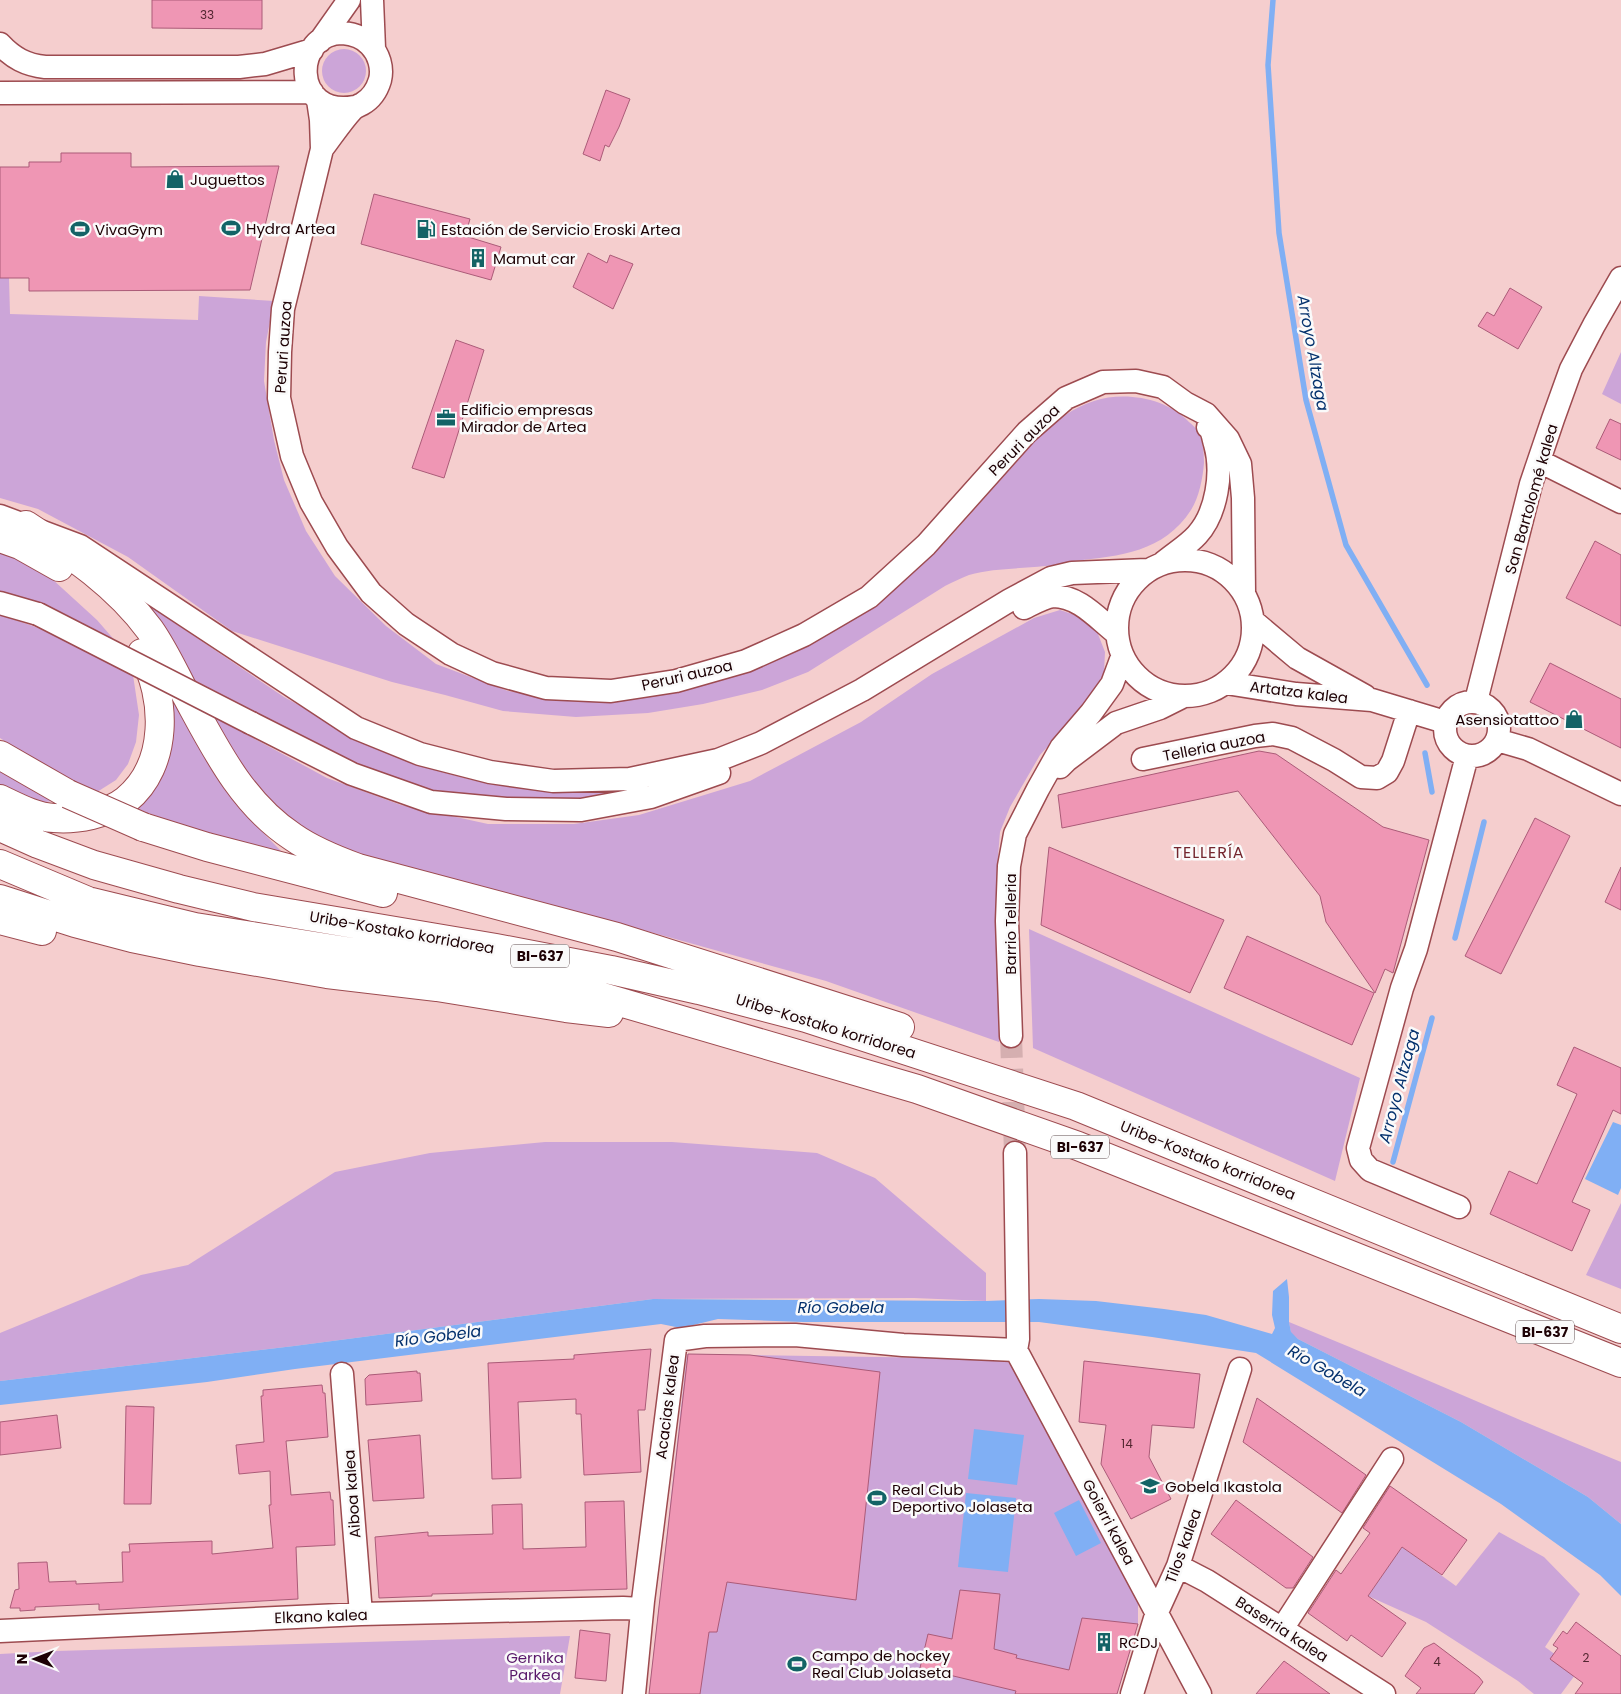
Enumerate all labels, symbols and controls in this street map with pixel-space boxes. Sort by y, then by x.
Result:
house number: 33 [200,6,214,23]
shop icon: Juguettos [164,168,186,190]
place label: Juguettos [190,169,265,190]
sports icon: Hydra Artea [220,217,242,239]
sports icon: VivaGym [69,218,91,240]
place label: Hydra Artea [246,218,335,239]
fuel station icon: Estación de Servicio Eroski Artea [415,218,437,240]
place label: VivaGym [95,219,163,240]
place label: Estación de Servicio Eroski Artea [441,219,681,240]
building icon: Mamut car [467,247,489,269]
place label: Mamut car [493,248,576,269]
water label: Arroyo Altzaga [1291,292,1335,413]
street label: Peruri auzoa [269,300,297,394]
place label: Edificio empresas Mirador de Artea [461,399,593,437]
street label: Peruri auzoa [984,400,1064,480]
office icon: Edificio empresas Mirador de Artea [435,407,457,429]
street label: San Bartolomé kalea [1499,421,1563,577]
street label: Peruri auzoa [639,654,735,696]
street label: Artatza kalea [1249,676,1349,708]
shop icon: Asensiotattoo [1563,708,1585,730]
place label: Asensiotattoo [1455,709,1559,730]
street label: Telleria auzoa [1161,726,1267,766]
district label: TELLERÍA [1173,841,1245,864]
street label: Barrio Telleria [1000,873,1021,975]
street label: Uribe-Kostako korridorea [308,905,496,959]
road number: BI-637 [511,944,569,968]
street label: Uribe-Kostako korridorea [733,989,919,1063]
water label: Arroyo Altzaga [1372,1026,1425,1147]
street label: Uribe-Kostako korridorea [1117,1115,1299,1205]
road number: BI-637 [1051,1136,1109,1158]
water label: Río Gobela [798,1296,885,1319]
water label: Río Gobela [393,1319,483,1353]
road number: BI-637 [1516,1320,1574,1344]
water label: Río Gobela [1284,1339,1371,1403]
street label: Acacias kalea [650,1354,684,1460]
house number: 14 [1121,1435,1133,1452]
street label: Aiboa kalea [338,1449,366,1539]
school or university icon: Gobela Ikastola [1139,1475,1161,1497]
street label: Goierri kalea [1078,1476,1140,1568]
place label: Gobela Ikastola [1165,1476,1282,1497]
place label: Real Club Deportivo Jolaseta [892,1479,1033,1517]
sports icon: Real Club Deportivo Jolaseta [866,1487,888,1509]
street label: Tilos kalea [1160,1506,1206,1586]
street label: Baserria kalea [1232,1591,1332,1667]
street label: Elkano kalea [274,1604,368,1628]
building icon: RCDJ [1093,1631,1115,1653]
place label: RCDJ [1119,1632,1158,1653]
north arrow [10,1634,60,1684]
place label: Campo de hockey Real Club Jolaseta [812,1645,951,1683]
park label: Gernika Parkea [506,1647,564,1685]
house number: 2 [1583,1649,1590,1666]
sports icon: Campo de hockey Real Club Jolaseta [786,1653,808,1675]
house number: 4 [1433,1653,1441,1670]
text: N [12,1654,32,1664]

